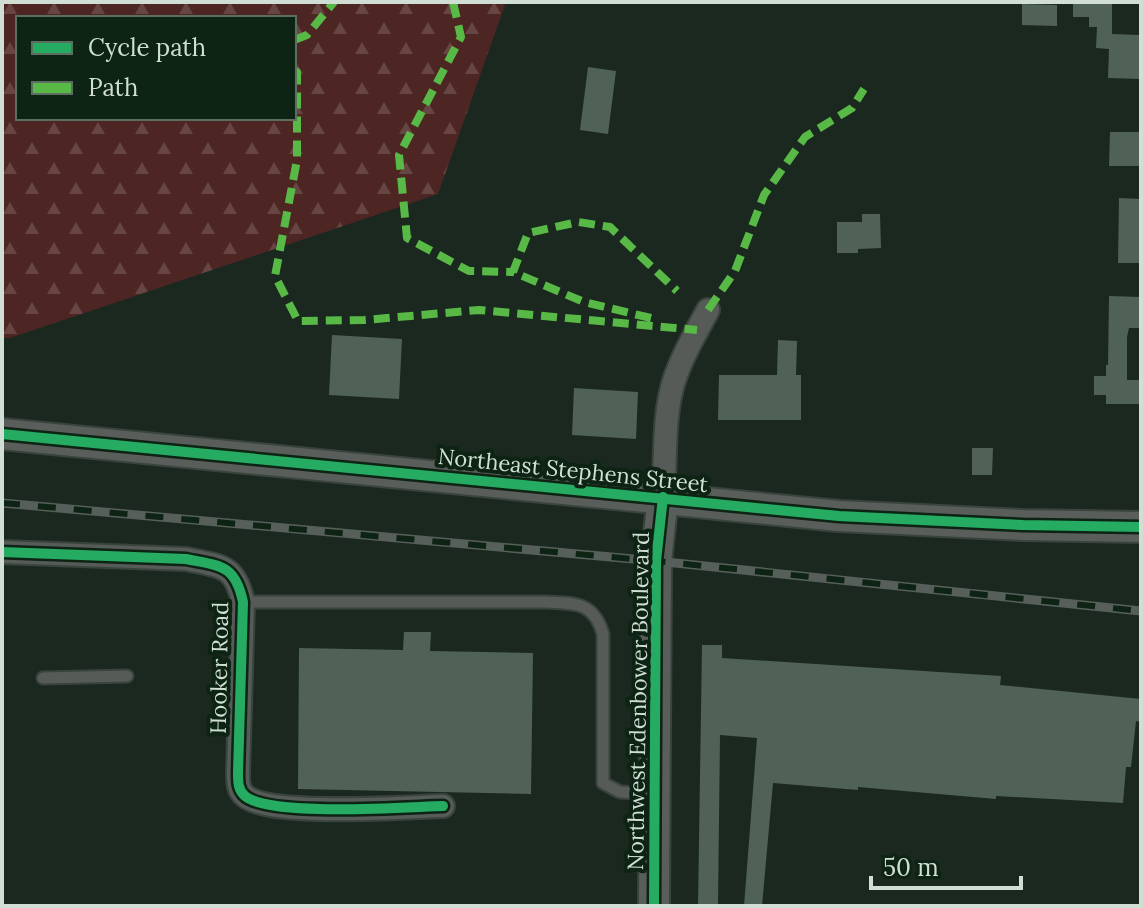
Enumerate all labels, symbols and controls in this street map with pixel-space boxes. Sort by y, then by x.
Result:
legend [16,16,296,120]
text: Cycle path [88,32,206,63]
text: Path [88,72,138,103]
street label: Northeast Stephens Street [437,442,710,498]
street label: Northwest Edenbower Boulevard [621,531,655,871]
street label: Hooker Road [204,602,234,734]
scale bar [871,840,1021,890]
text: 50 m [883,852,939,883]

